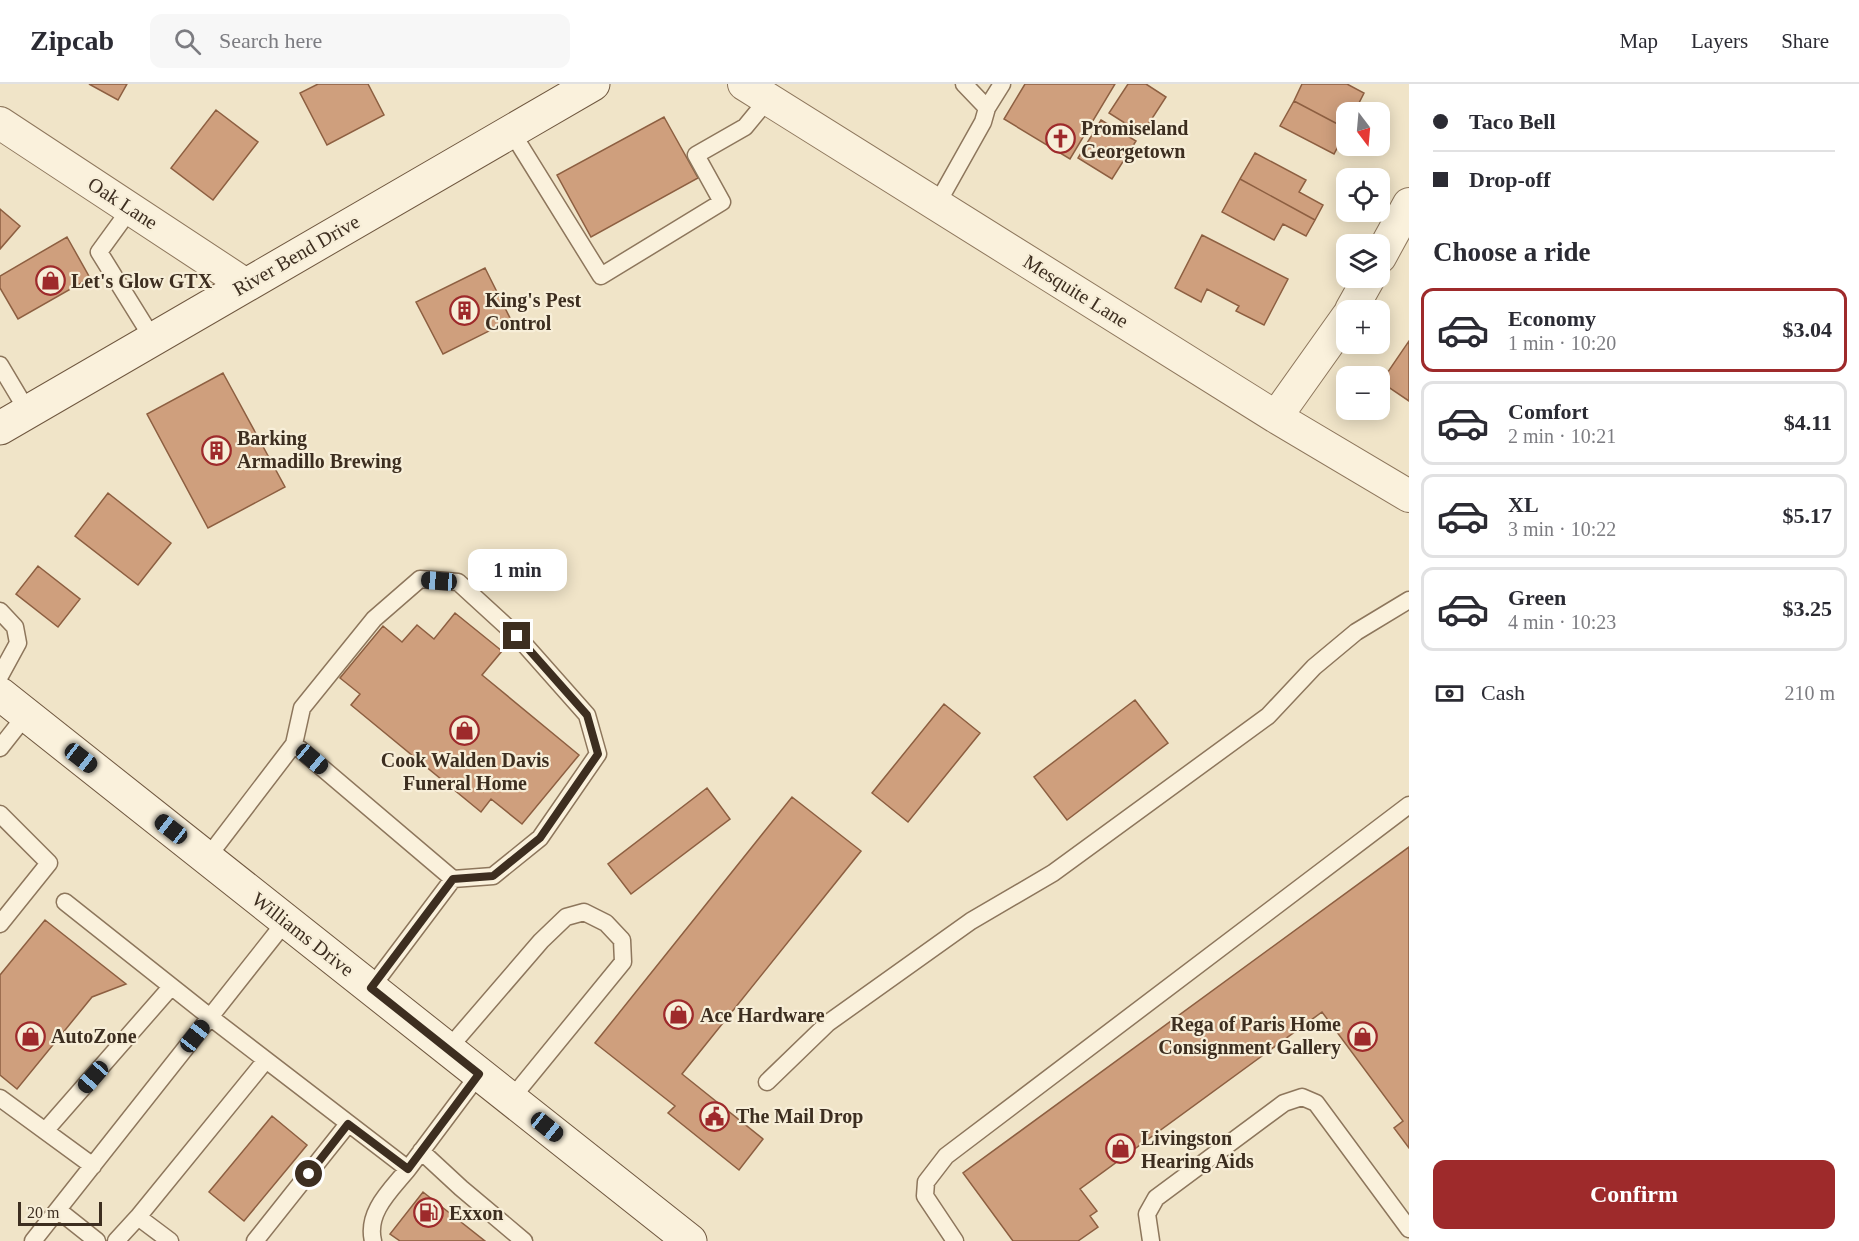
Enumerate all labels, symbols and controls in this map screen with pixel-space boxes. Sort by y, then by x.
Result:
search box [150,14,570,68]
text: Zipcab [30,25,114,56]
icon: search [171,25,204,58]
text: Search here [219,28,322,53]
text: Map [1620,29,1658,53]
text: Layers [1691,29,1748,53]
text: Share [1781,29,1829,53]
north arrow [1336,102,1390,156]
map controls [1336,102,1390,420]
text: Taco Bell [1469,109,1556,134]
place label: Promiseland Georgetown [1081,117,1188,163]
church icon: Promiseland Georgetown [1044,123,1076,155]
text: Drop-off [1469,167,1550,192]
button: locate [1336,168,1390,222]
street label: Oak Lane [84,172,162,234]
street label: River Bend Drive [229,210,363,300]
button: layers [1336,234,1390,288]
text: Choose a ride [1433,237,1591,267]
street label: Mesquite Lane [1019,250,1133,333]
shop icon: Let's Glow GTX [34,265,66,297]
place label: Let's Glow GTX [71,270,213,292]
place label: King's Pest Control [485,289,581,334]
building icon: King's Pest Control [448,295,480,327]
button: + [1336,300,1390,354]
icon: car [1436,303,1490,357]
text: Economy [1508,306,1596,331]
text: $3.04 [1783,317,1832,342]
text: 1 min · 10:20 [1508,332,1616,354]
button: − [1336,366,1390,420]
icon: car [1436,396,1490,450]
text: Comfort [1508,399,1589,424]
text: $4.11 [1784,410,1832,435]
text: 2 min · 10:21 [1508,425,1616,447]
place label: Barking Armadillo Brewing [237,427,402,473]
building icon: Barking Armadillo Brewing [200,434,232,466]
icon: car [1436,489,1490,543]
text: XL [1508,492,1539,517]
text: $5.17 [1783,503,1832,528]
text: 3 min · 10:22 [1508,518,1616,540]
callout: 1 min [468,549,566,591]
text: 1 min [493,559,542,581]
car [420,571,458,591]
icon: car [1436,582,1490,636]
text: Green [1508,585,1566,610]
text: $3.25 [1783,596,1832,621]
text: 4 min · 10:23 [1508,611,1616,633]
route end [503,622,530,649]
icon: cash [1433,677,1466,710]
text: Cash [1481,680,1525,705]
text: 210 m [1784,682,1835,704]
shop icon: Cook Walden Davis Funeral Home [449,714,481,746]
car [61,740,101,776]
car [292,741,332,777]
place label: Cook Walden Davis Funeral Home [381,749,549,794]
car [151,811,191,847]
street label: Williams Drive [248,887,358,981]
shop icon: Ace Hardware [663,999,695,1031]
place label: Ace Hardware [700,1004,825,1026]
place label: Rega of Paris Home Consignment Gallery [1158,1013,1341,1059]
car [177,1016,213,1056]
shop icon: AutoZone [14,1020,46,1052]
shop icon: Rega of Paris Home Consignment Gallery [1346,1020,1378,1052]
place label: AutoZone [51,1025,137,1047]
car [74,1058,112,1096]
public building icon: The Mail Drop [699,1100,731,1132]
place label: The Mail Drop [736,1105,863,1128]
car [527,1109,567,1145]
place label: Livingston Hearing Aids [1141,1127,1254,1173]
shop icon: Livingston Hearing Aids [1104,1133,1136,1165]
route start [295,1160,322,1187]
button: Confirm [1433,1160,1835,1229]
fuel station icon: Exxon [412,1197,444,1229]
scale bar [18,1199,102,1226]
place label: Exxon [449,1202,503,1224]
text: 20 m [27,1204,59,1221]

